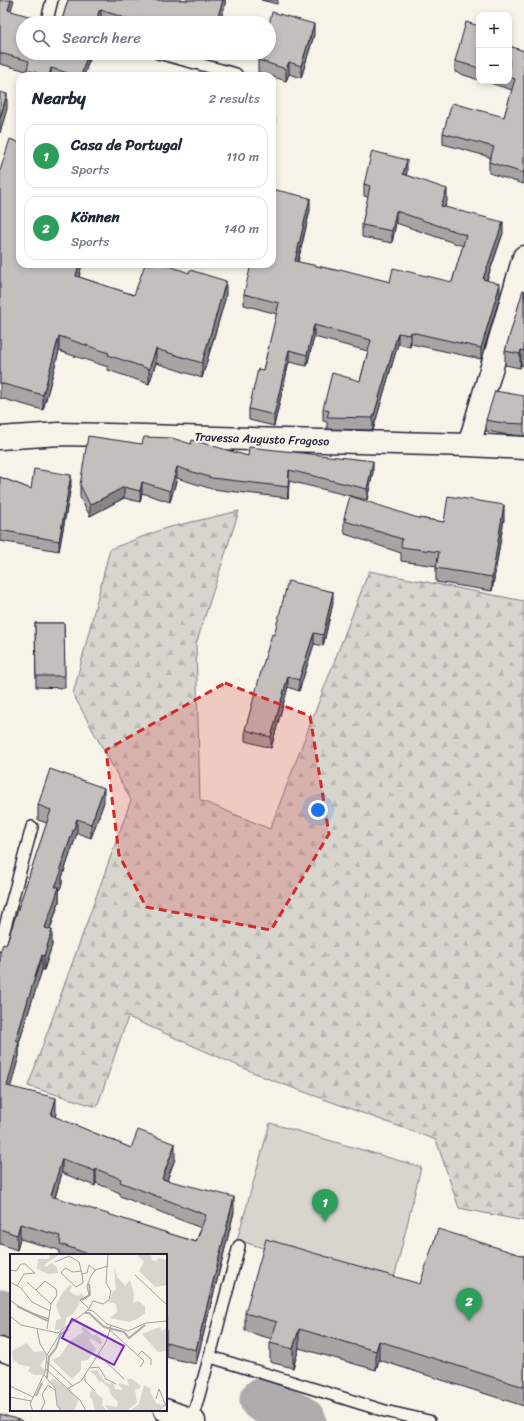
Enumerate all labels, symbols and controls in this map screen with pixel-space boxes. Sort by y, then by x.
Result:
map controls [476,12,512,84]
button: + [476,12,512,48]
search box [16,16,276,60]
text: Search here [62,25,141,51]
icon: search [30,27,52,49]
button: − [476,48,512,84]
text: Nearby [32,83,86,113]
text: 2 results [209,87,260,110]
text: Casa de Portugal [71,132,182,158]
text: 1 [43,145,49,168]
text: 110 m [226,145,259,168]
text: Sports [71,158,109,181]
text: Können [71,204,120,230]
text: 2 [42,217,50,240]
text: 140 m [224,217,259,240]
text: Sports [71,230,109,253]
street label: Travessa Augusto Fragoso [194,426,330,452]
your location [308,800,328,820]
pin: 1 [312,1189,338,1222]
inset map [10,1254,167,1411]
pin: 2 [456,1288,482,1321]

